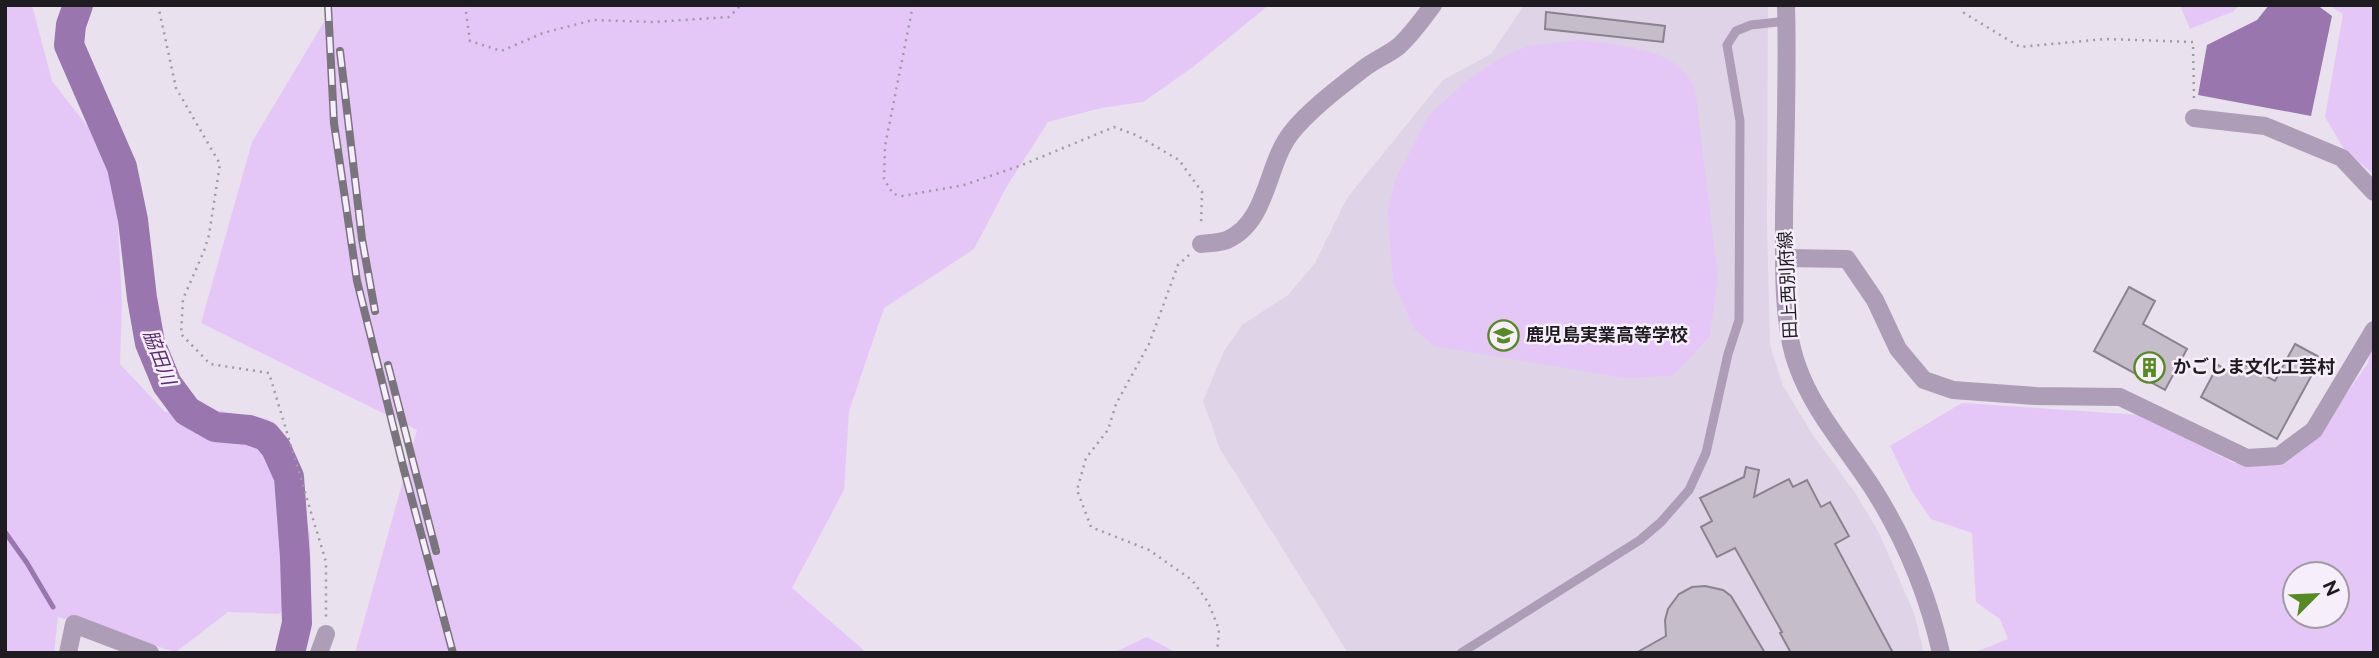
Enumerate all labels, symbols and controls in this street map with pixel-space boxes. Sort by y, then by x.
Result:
street label: 田上西別府線 [1774,231,1801,340]
school or university icon: 鹿児島実業高等学校 [1486,318,1520,352]
place label: 鹿児島実業高等学校 [1526,324,1688,345]
water label: 脇田川 [140,326,181,389]
building icon: かごしま文化工芸村 [2133,350,2167,384]
place label: かごしま文化工芸村 [2173,356,2335,377]
north arrow [2281,560,2351,630]
text: N [2319,577,2345,599]

